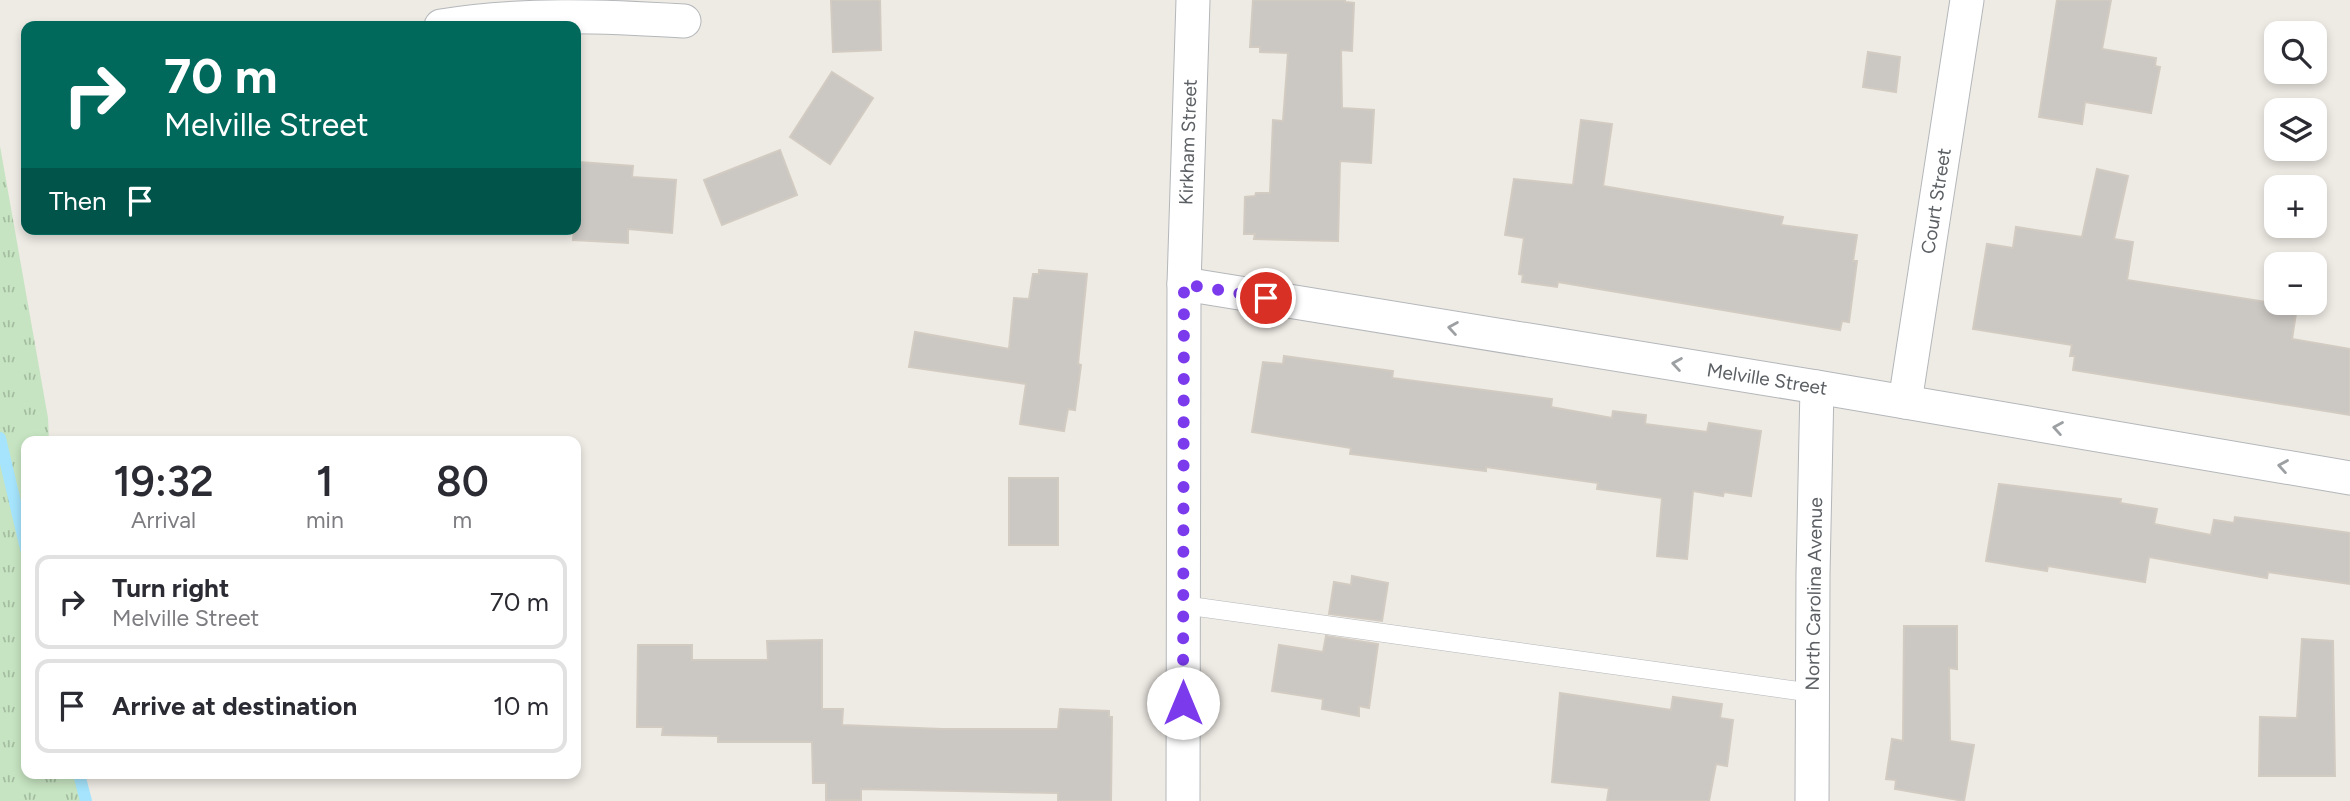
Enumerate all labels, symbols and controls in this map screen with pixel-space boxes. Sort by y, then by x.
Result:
map controls [2264,21,2327,315]
button: search [2264,21,2327,84]
text: 70 m [164,46,277,105]
icon: right [49,49,140,140]
street label: Kirkham Street [1174,79,1202,205]
button: layers [2264,98,2327,161]
text: Melville Street [164,106,369,144]
street label: Court Street [1916,146,1956,256]
button: + [2264,175,2327,238]
icon: arrive [121,182,159,220]
text: Then [49,185,107,217]
button: − [2264,252,2327,315]
pin [1236,268,1296,328]
icon: arrive [1247,279,1285,317]
one-way arrow [1447,321,1459,336]
one-way arrow [1671,357,1683,372]
street label: Melville Street [1705,358,1829,400]
one-way arrow [2053,421,2064,436]
text: 19:32 [113,456,214,507]
text: 1 [316,456,334,507]
text: 80 [436,456,489,507]
one-way arrow [2277,459,2289,474]
street label: North Carolina Avenue [1801,497,1827,691]
text: Arrival [131,506,196,534]
text: min [306,506,344,534]
text: m [453,506,472,534]
text: Turn right [112,572,229,604]
icon: right [53,583,91,621]
text: 70 m [490,586,549,618]
text: Melville Street [112,604,259,632]
position arrow [1146,666,1220,740]
icon: arrive [53,687,91,725]
text: Arrive at destination [112,690,357,722]
text: 10 m [493,690,549,722]

